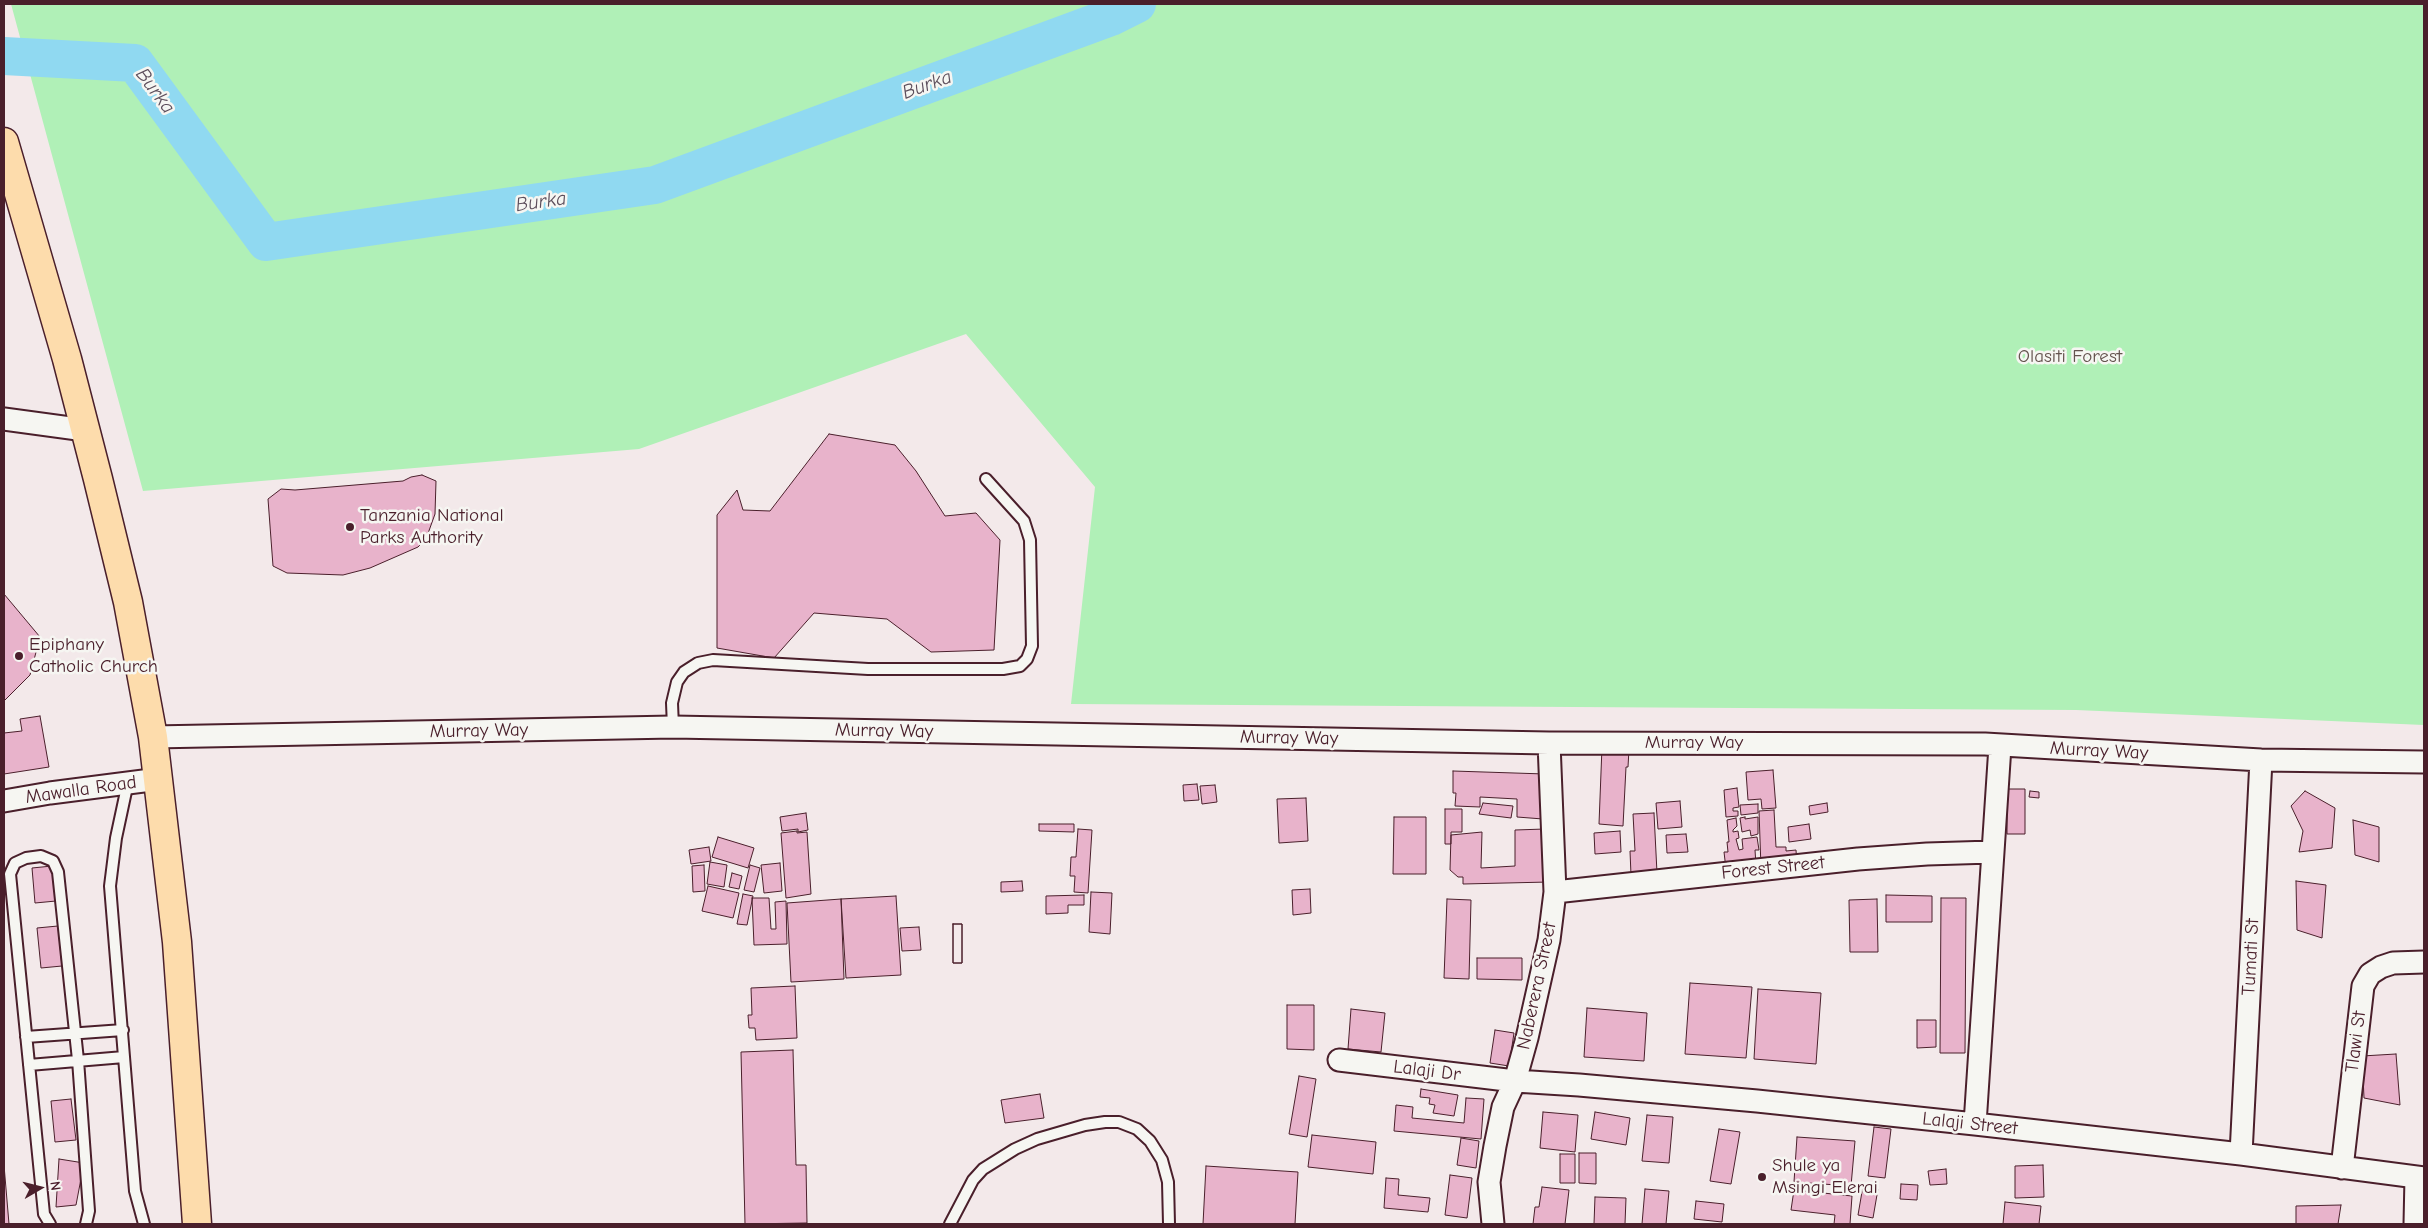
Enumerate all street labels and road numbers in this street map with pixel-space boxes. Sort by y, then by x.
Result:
street label: Murray Way [430,719,528,743]
street label: Murray Way [835,719,933,743]
street label: Murray Way [1240,726,1338,750]
street label: Murray Way [1645,732,1743,754]
street label: Murray Way [2049,737,2149,765]
street label: Mawalla Road [24,771,138,809]
street label: Forest Street [1720,851,1826,885]
street label: Tumati St [2238,918,2264,996]
street label: Naberera Street [1512,920,1562,1052]
street label: Tlawi St [2341,1010,2371,1074]
street label: Lalaji Dr [1392,1056,1462,1086]
street label: Lalaji Street [1921,1108,2019,1140]

